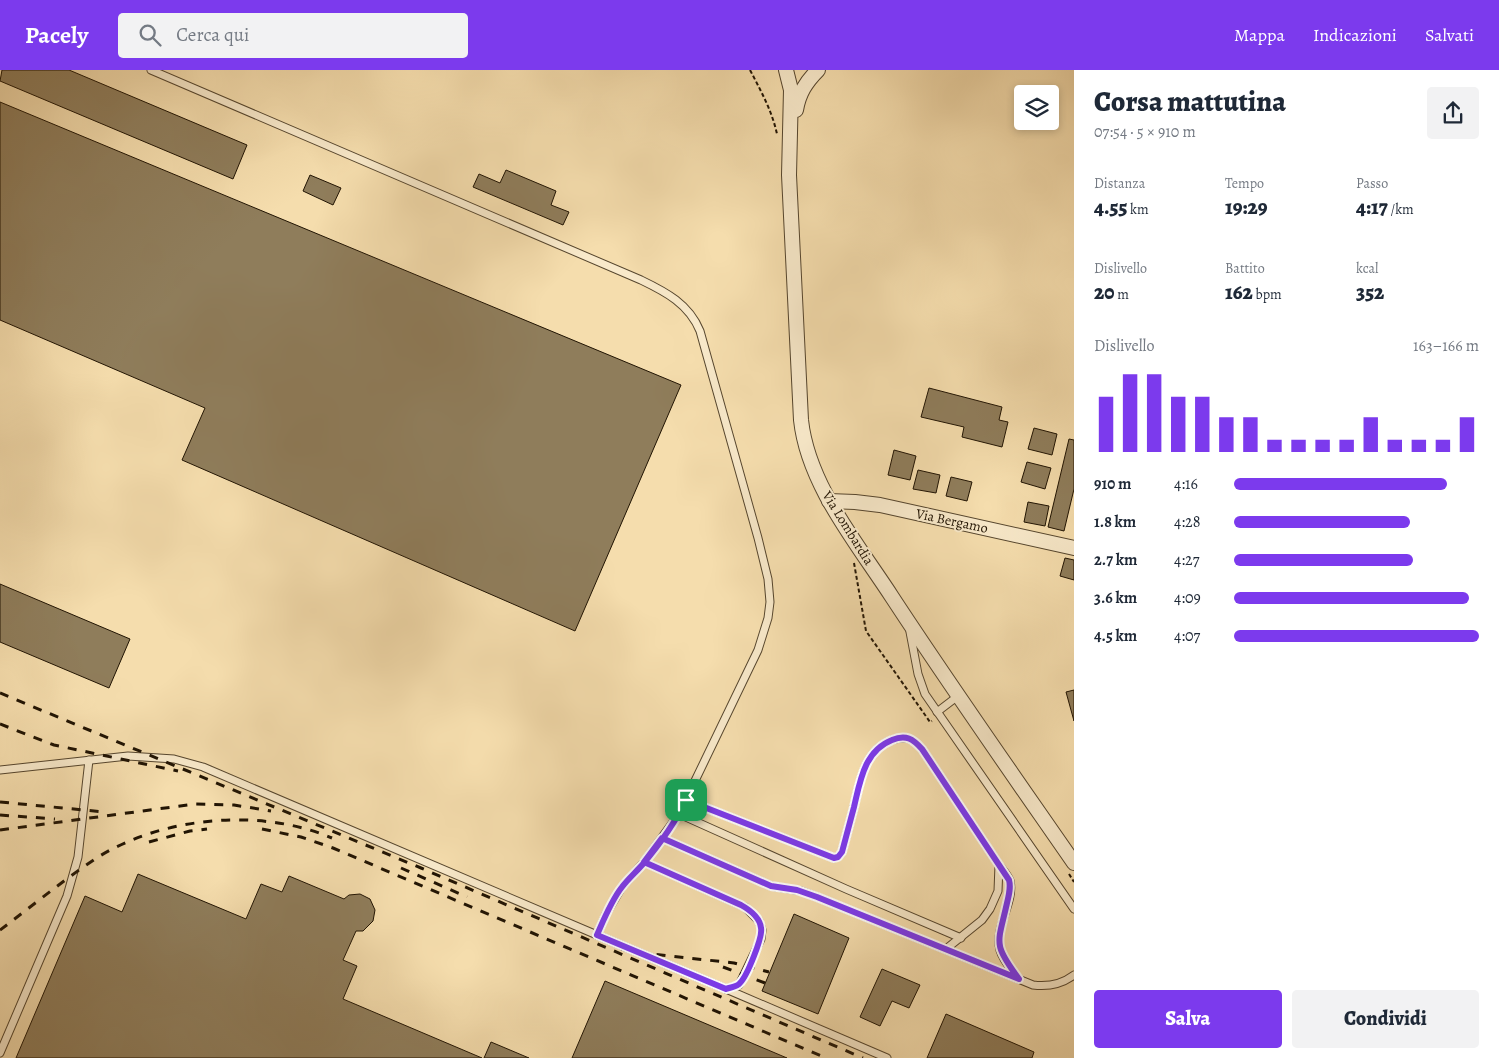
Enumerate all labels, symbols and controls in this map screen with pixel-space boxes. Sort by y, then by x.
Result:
search box [118,13,468,58]
text: Pacely [25,19,88,51]
icon: search [136,21,164,49]
text: Cerca qui [176,22,249,48]
text: Mappa [1234,23,1285,47]
text: Indicazioni [1313,23,1397,47]
text: Salvati [1425,23,1474,47]
text: Corsa mattutina [1094,83,1286,121]
map controls [1014,85,1059,130]
button: layers [1014,85,1059,130]
button: share [1427,87,1479,139]
text: 07:54 · 5 × 910 m [1094,121,1196,143]
text: Distanza [1094,174,1145,193]
text: Tempo [1225,174,1264,193]
text: Passo [1356,174,1388,193]
text: 4.55 [1094,193,1127,221]
text: 19:29 [1225,193,1268,221]
text: 4:17 [1356,193,1388,221]
text: km [1127,200,1149,219]
text: /km [1388,200,1414,219]
text: Dislivello [1094,259,1147,278]
text: Battito [1225,259,1265,278]
text: kcal [1356,259,1378,278]
text: 20 [1094,278,1114,306]
text: 162 [1225,278,1253,306]
text: 352 [1356,278,1384,306]
text: m [1114,285,1129,304]
text: bpm [1253,285,1282,304]
text: Dislivello [1094,335,1154,357]
text: 163–166 m [1413,335,1479,357]
text: 910 m [1094,473,1131,495]
text: 4:16 [1174,473,1198,495]
street label: Via Lombardia [817,487,879,569]
street label: Via Bergamo [913,504,990,538]
text: 1.8 km [1094,511,1136,533]
text: 4:28 [1174,511,1200,533]
text: 2.7 km [1094,549,1137,571]
text: 4:27 [1174,549,1199,571]
text: 3.6 km [1094,587,1137,609]
text: 4:09 [1174,587,1201,609]
text: 4.5 km [1094,625,1137,647]
text: 4:07 [1174,625,1200,647]
pin [665,779,707,821]
icon: arrive [672,786,700,814]
button: Salva [1094,990,1282,1048]
button: Condividi [1292,990,1479,1048]

